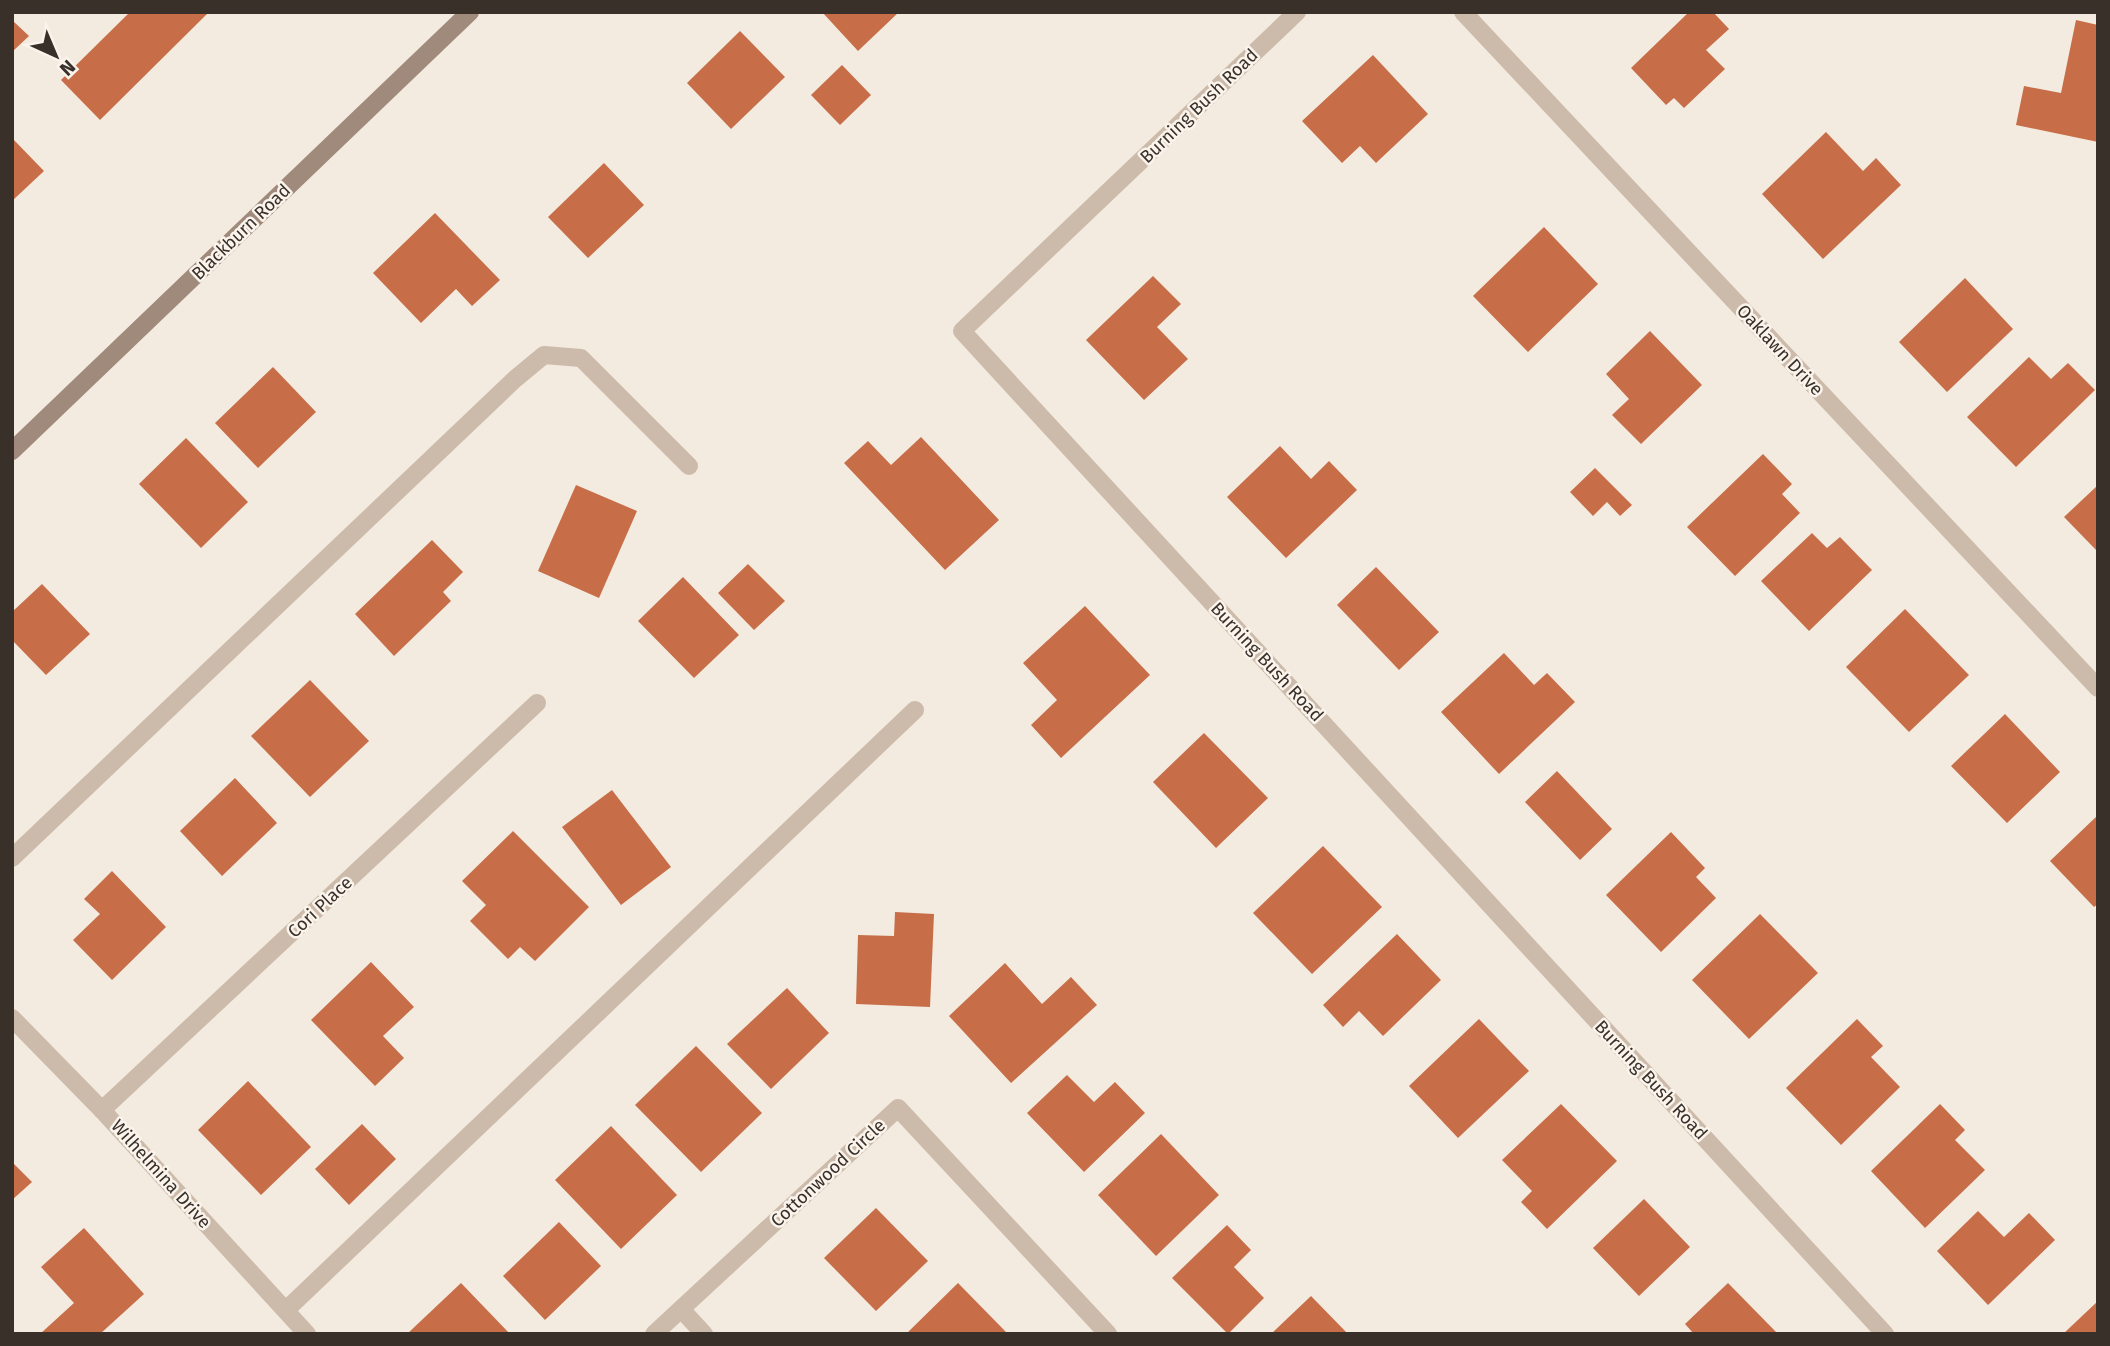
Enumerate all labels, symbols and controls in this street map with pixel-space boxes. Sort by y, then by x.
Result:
north arrow [21,21,91,91]
street label: Burning Bush Road [1135,44,1263,168]
text: N [55,55,80,81]
street label: Blackburn Road [187,179,295,285]
street label: Oaklawn Drive [1732,300,1828,400]
street label: Burning Bush Road [1206,598,1328,726]
street label: Cori Place [283,872,357,942]
street label: Burning Bush Road [1590,1016,1712,1144]
street label: Cottonwood Circle [766,1114,890,1232]
street label: Wilhelmina Drive [106,1115,216,1233]

